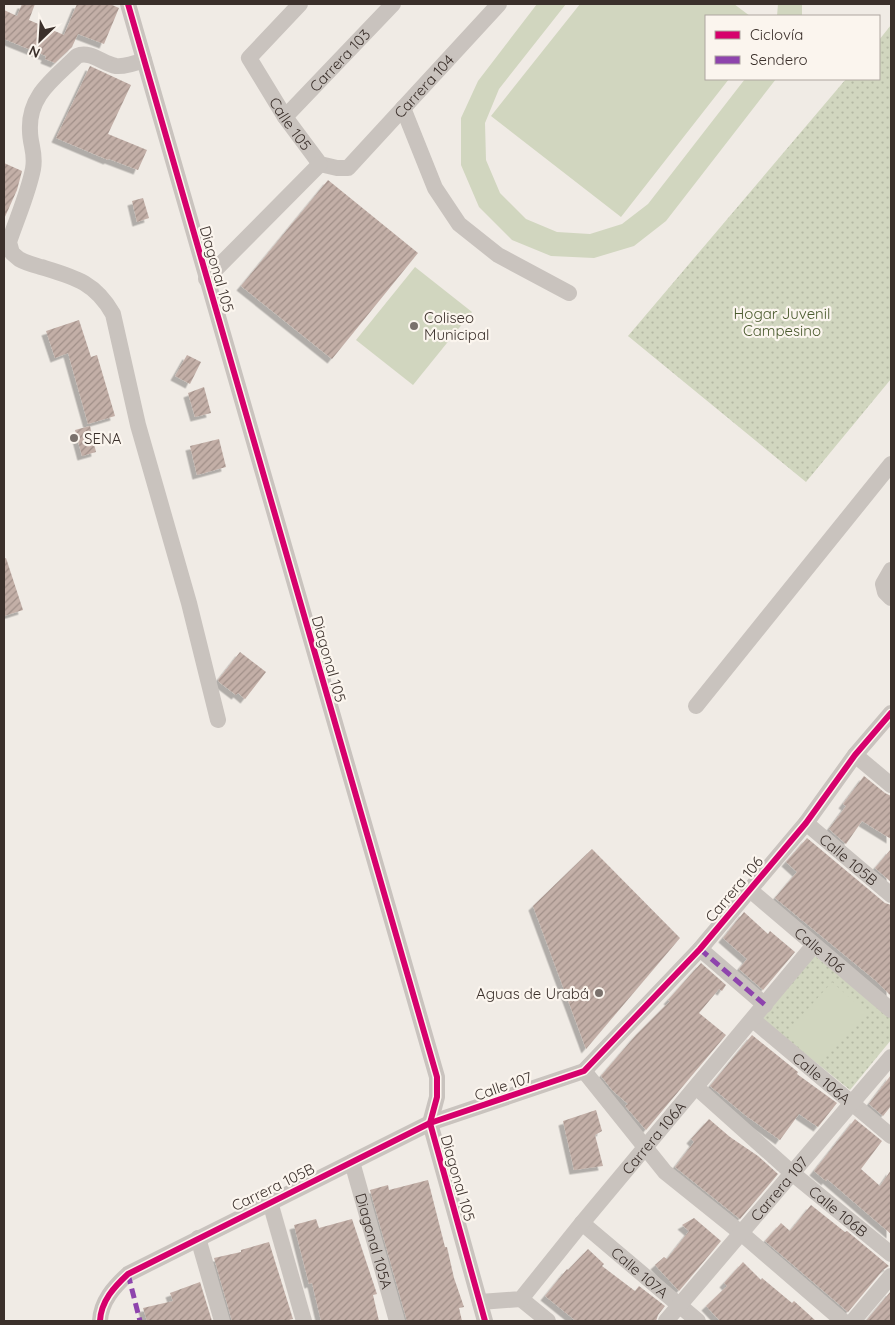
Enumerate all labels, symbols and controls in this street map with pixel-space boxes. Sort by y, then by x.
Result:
north arrow [15,15,65,65]
legend [705,15,880,80]
street label: Carrera 103 [305,24,374,95]
text: Ciclovía [750,25,803,44]
text: N [26,41,43,62]
street label: Carrera 104 [390,50,458,122]
text: Sendero [750,50,808,69]
street label: Calle 105 [266,93,316,154]
street label: Diagonal 105 [196,224,238,314]
park label: Hogar Juvenil Campesino [734,304,830,340]
place label: Coliseo Municipal [424,308,489,344]
marker: Coliseo Municipal [408,320,420,332]
place label: SENA [84,429,122,448]
marker: SENA [68,432,80,444]
street label: Diagonal 105 [308,614,350,704]
street label: Calle 105B [816,829,882,889]
street label: Carrera 106 [701,852,767,926]
street label: Calle 106 [791,923,849,977]
place label: Aguas de Urabá [476,984,589,1003]
marker: Aguas de Urabá [593,987,605,999]
street label: Calle 106A [789,1048,855,1108]
street label: Calle 107 [472,1067,535,1105]
street label: Carrera 106A [617,1097,690,1178]
street label: Diagonal 105 [437,1133,479,1223]
street label: Carrera 107 [746,1152,812,1225]
street label: Carrera 105B [228,1159,318,1215]
street label: Calle 106B [805,1181,872,1241]
street label: Diagonal 105A [352,1191,397,1291]
street label: Calle 107A [607,1242,673,1302]

